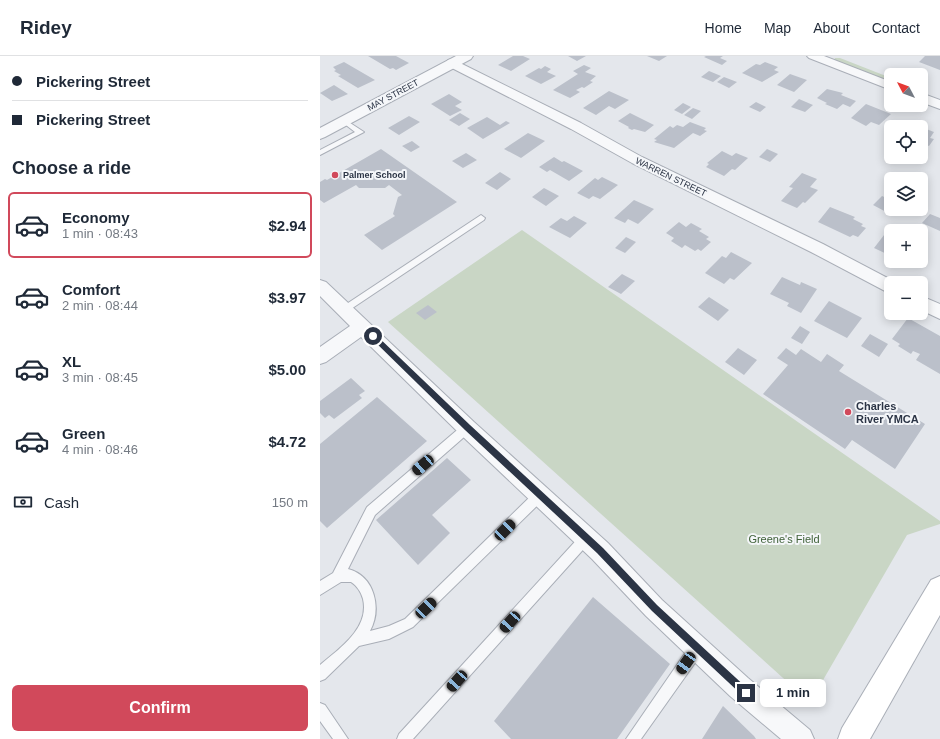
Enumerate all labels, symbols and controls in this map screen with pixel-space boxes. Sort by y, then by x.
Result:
text: Ridey [20,17,72,38]
text: Home [705,20,742,36]
text: Map [764,20,791,36]
text: About [813,20,850,36]
text: Contact [872,20,920,36]
north arrow [884,68,928,112]
map controls [884,68,928,320]
text: Pickering Street [36,73,150,90]
street label: MAY STREET [366,77,421,113]
text: Pickering Street [36,111,150,128]
button: locate [884,120,928,164]
street label: WARREN STREET [634,155,709,199]
text: Choose a ride [12,158,131,178]
marker: Palmer School [330,170,340,180]
place label: Palmer School [343,170,406,180]
button: layers [884,172,928,216]
icon: car [14,207,50,243]
text: Economy [62,209,130,226]
text: $2.94 [268,217,306,234]
button: + [884,224,928,268]
text: 1 min · 08:43 [62,226,138,241]
button: − [884,276,928,320]
icon: car [14,279,50,315]
text: Comfort [62,281,120,298]
text: $3.97 [268,289,306,306]
text: 2 min · 08:44 [62,298,138,313]
route start [364,327,382,345]
icon: car [14,351,50,387]
text: XL [62,353,81,370]
text: $5.00 [268,361,306,378]
text: 3 min · 08:45 [62,370,138,385]
place label: Charles River YMCA [856,400,919,425]
marker: Charles River YMCA [843,407,853,417]
icon: car [14,423,50,459]
text: Green [62,425,105,442]
text: $4.72 [268,433,306,450]
text: 4 min · 08:46 [62,442,138,457]
car [410,453,436,477]
icon: cash [12,491,34,513]
text: Cash [44,494,79,511]
text: 150 m [272,495,308,510]
car [492,517,518,543]
park label: Greene's Field [748,533,820,545]
car [413,595,439,621]
car [498,609,522,635]
car [674,650,698,676]
car [445,668,469,694]
callout: 1 min [760,679,826,707]
route end [737,684,755,702]
button: Confirm [12,685,308,731]
text: 1 min [776,685,810,700]

